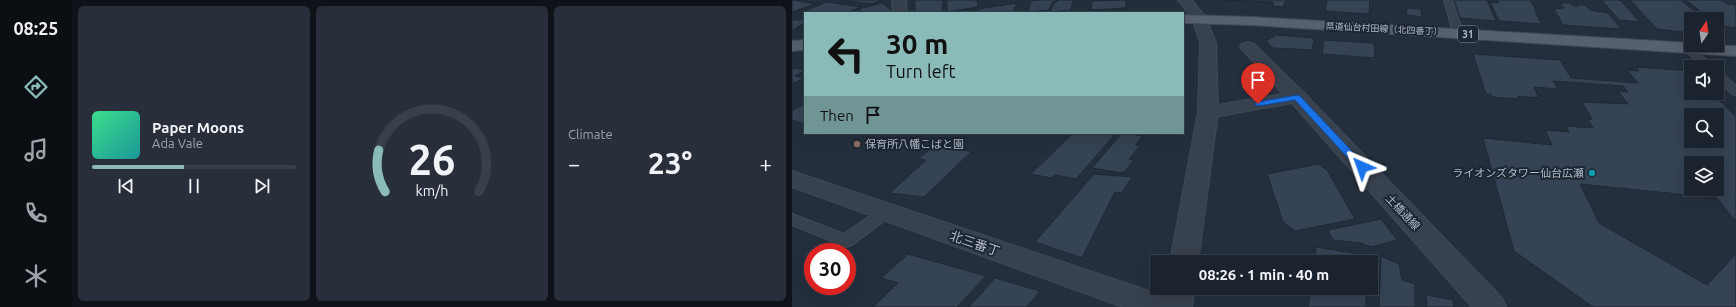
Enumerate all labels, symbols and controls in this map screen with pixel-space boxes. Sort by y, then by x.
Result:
north arrow [1684,12,1724,52]
map controls [1684,12,1724,196]
text: 08:25 [13,18,59,38]
street label: 県道仙台村田線（北四番丁） [1325,20,1443,37]
road number: 31 [1458,26,1478,42]
icon: left [820,28,872,80]
text: 30 m [886,28,948,59]
button: sound [1684,60,1724,100]
text: Turn left [886,61,956,81]
pin [1241,63,1275,104]
icon: arrive [1247,69,1269,91]
icon: directions [22,73,50,101]
icon: arrive [862,104,884,126]
text: Then [820,107,854,124]
button: search [1684,108,1724,148]
text: Paper Moons [152,119,244,136]
text: Climate [568,127,613,141]
text: 26 [409,135,455,182]
icon: music [22,136,50,164]
text: Ada Vale [152,136,203,150]
place label: 保育所八幡こばと園 [865,138,964,150]
marker: 保育所八幡こばと園 [852,139,862,149]
text: 23° [648,146,692,180]
position arrow [1341,146,1383,188]
text: − [568,151,580,176]
text: + [760,151,772,176]
button: layers [1684,156,1724,196]
place label: ライオンズタワー仙台広瀬 [1452,167,1584,179]
marker: ライオンズタワー仙台広瀬 [1587,168,1597,178]
icon: previous [115,175,137,197]
icon: pause [183,175,205,197]
icon: next [251,175,273,197]
text: km/h [416,182,448,198]
street label: 土橋通線 [1384,192,1422,232]
icon: phone [22,199,50,227]
street label: 北三番丁 [948,228,1002,258]
speed limit sign: 30 [804,243,856,295]
icon: climate [22,262,50,290]
text: 08:26 · 1 min · 40 m [1199,266,1329,283]

